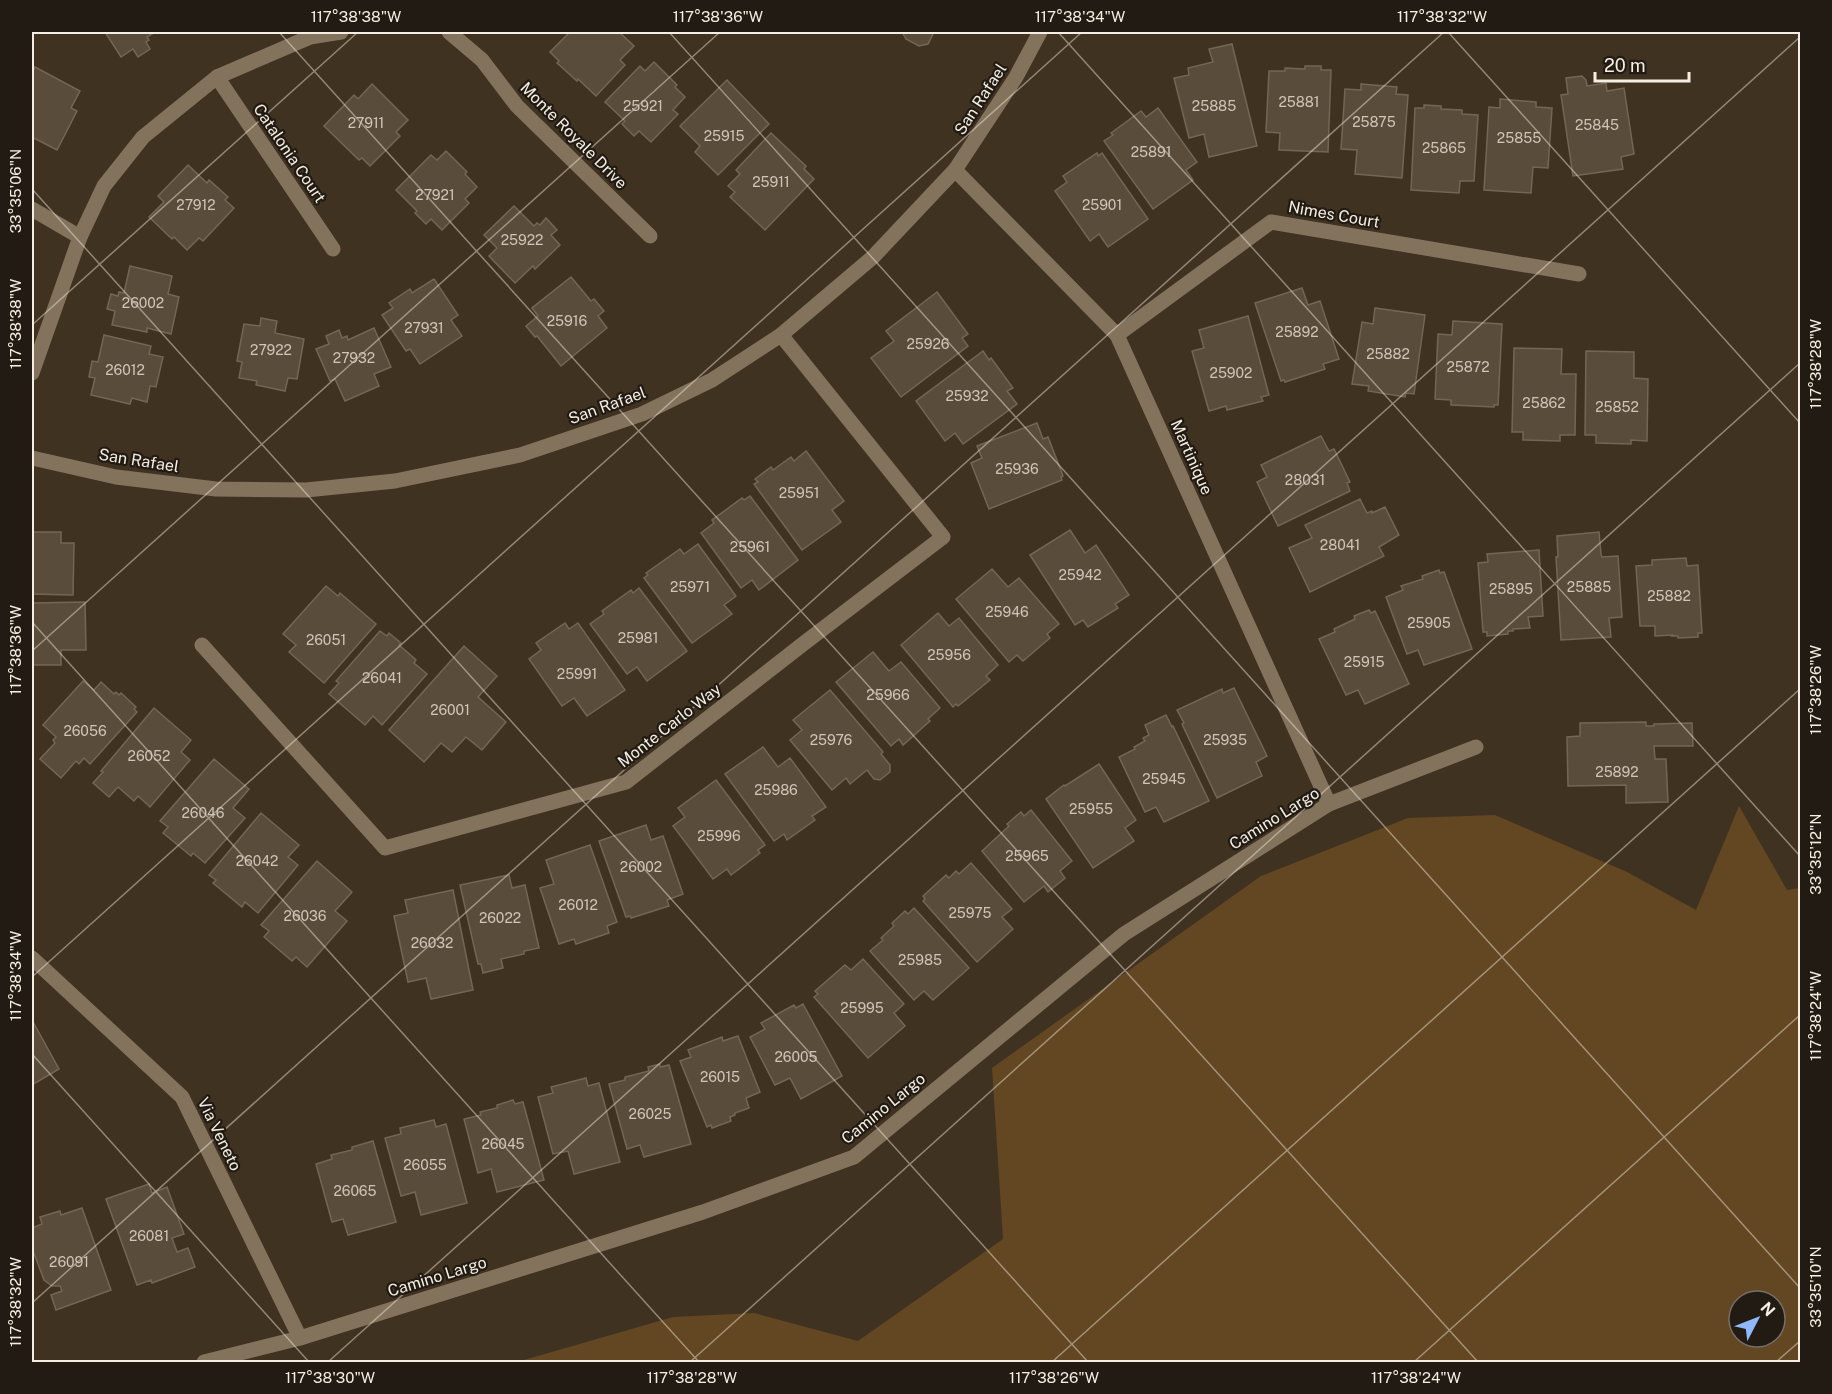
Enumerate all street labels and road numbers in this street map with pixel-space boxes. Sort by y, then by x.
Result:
street label: San Rafael [950,60,1011,138]
street label: Monte Royale Drive [516,78,631,193]
street label: Catalonia Court [249,100,330,206]
street label: Nimes Court [1287,197,1381,232]
street label: San Rafael [566,383,649,428]
street label: Martinique [1167,417,1217,498]
street label: San Rafael [97,445,181,476]
street label: Monte Carlo Way [614,679,725,772]
street label: Camino Largo [1226,783,1323,854]
street label: Camino Largo [838,1069,929,1148]
street label: Via Veneto [194,1094,245,1174]
street label: Camino Largo [385,1252,489,1301]

